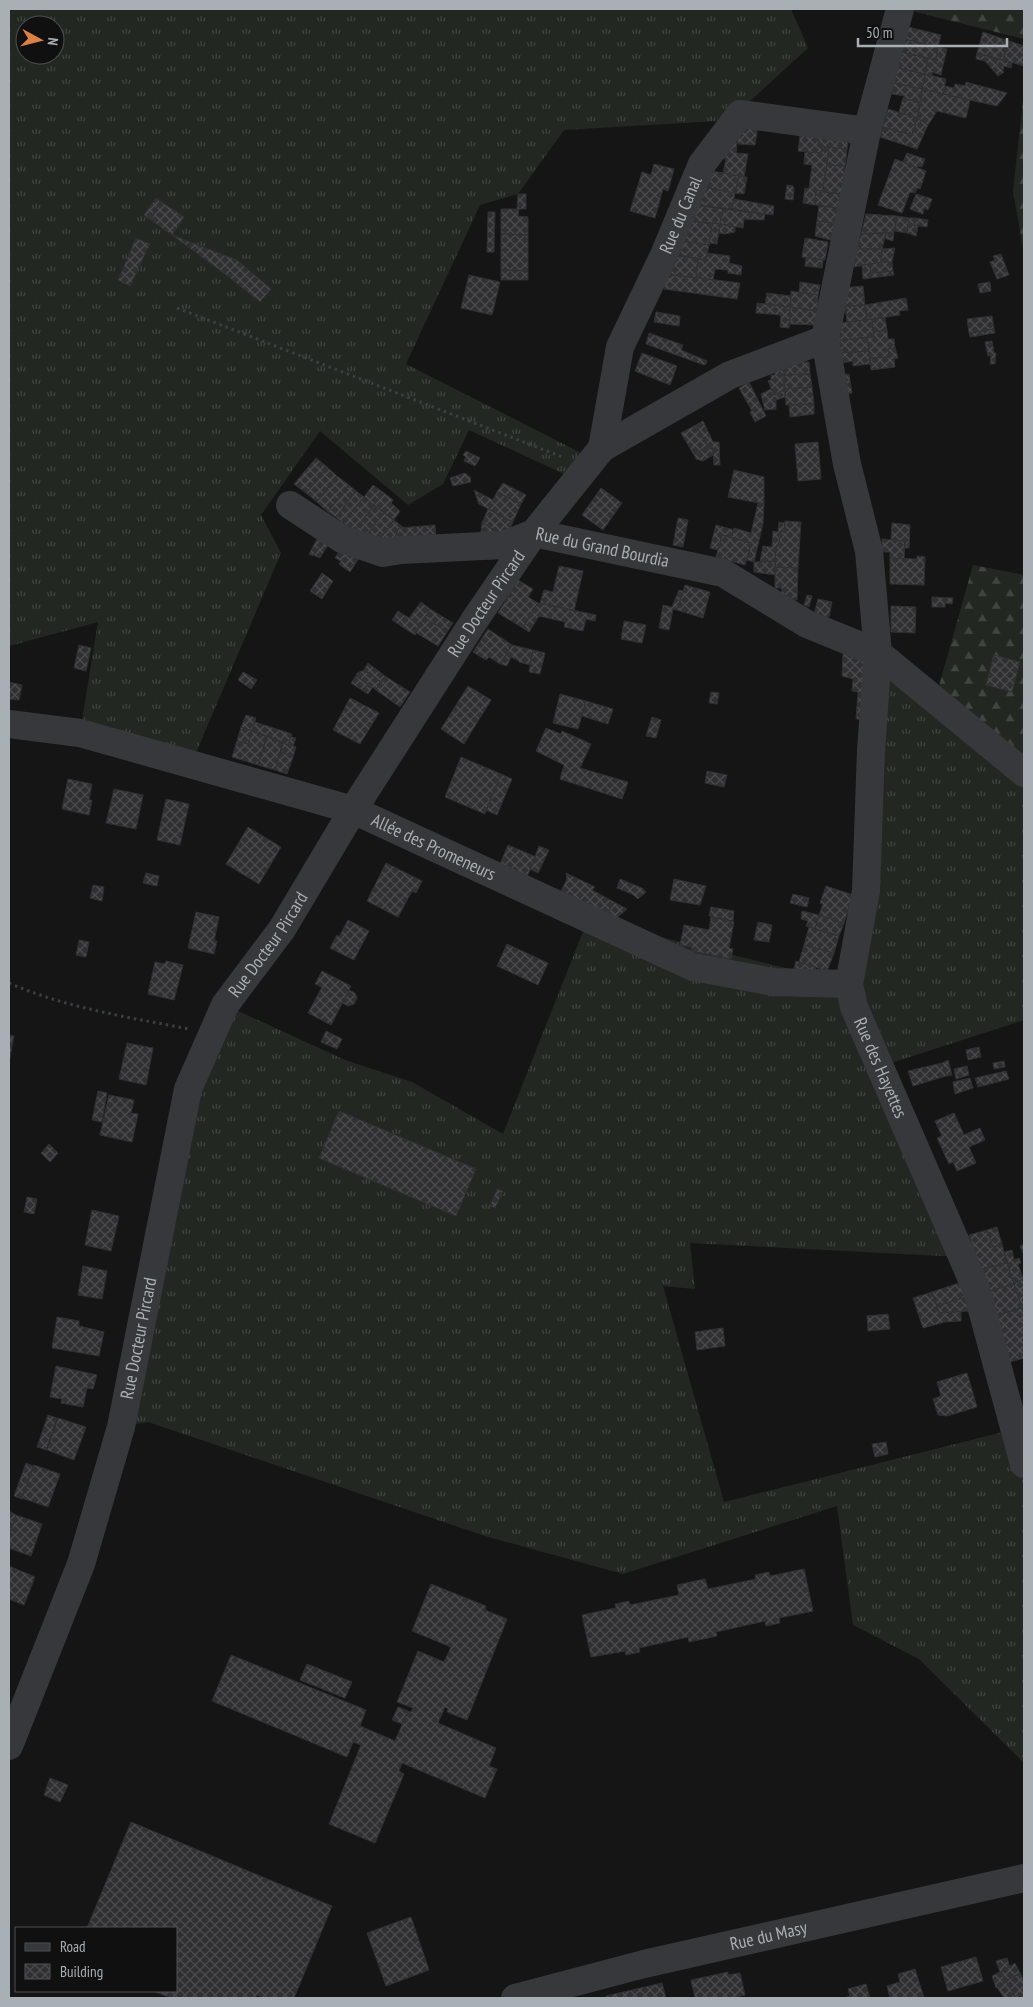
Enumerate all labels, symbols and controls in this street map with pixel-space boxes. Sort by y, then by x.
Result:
north arrow [15,15,65,65]
scale bar [858,15,1007,47]
text: 50 m [866,23,892,42]
text: N [44,37,62,46]
street label: Rue du Canal [654,172,707,257]
street label: Rue du Grand Bourdia [534,522,671,572]
street label: Rue Docteur Pircard [442,546,530,661]
street label: Allée des Promeneurs [368,808,500,885]
street label: Rue Docteur Pircard [223,888,312,1002]
street label: Rue des Hayettes [849,1014,913,1121]
street label: Rue Docteur Pircard [115,1275,161,1401]
street label: Rue du Masy [727,1915,809,1955]
legend [15,1927,178,1992]
text: Road [60,1937,86,1956]
text: Building [60,1962,103,1981]

